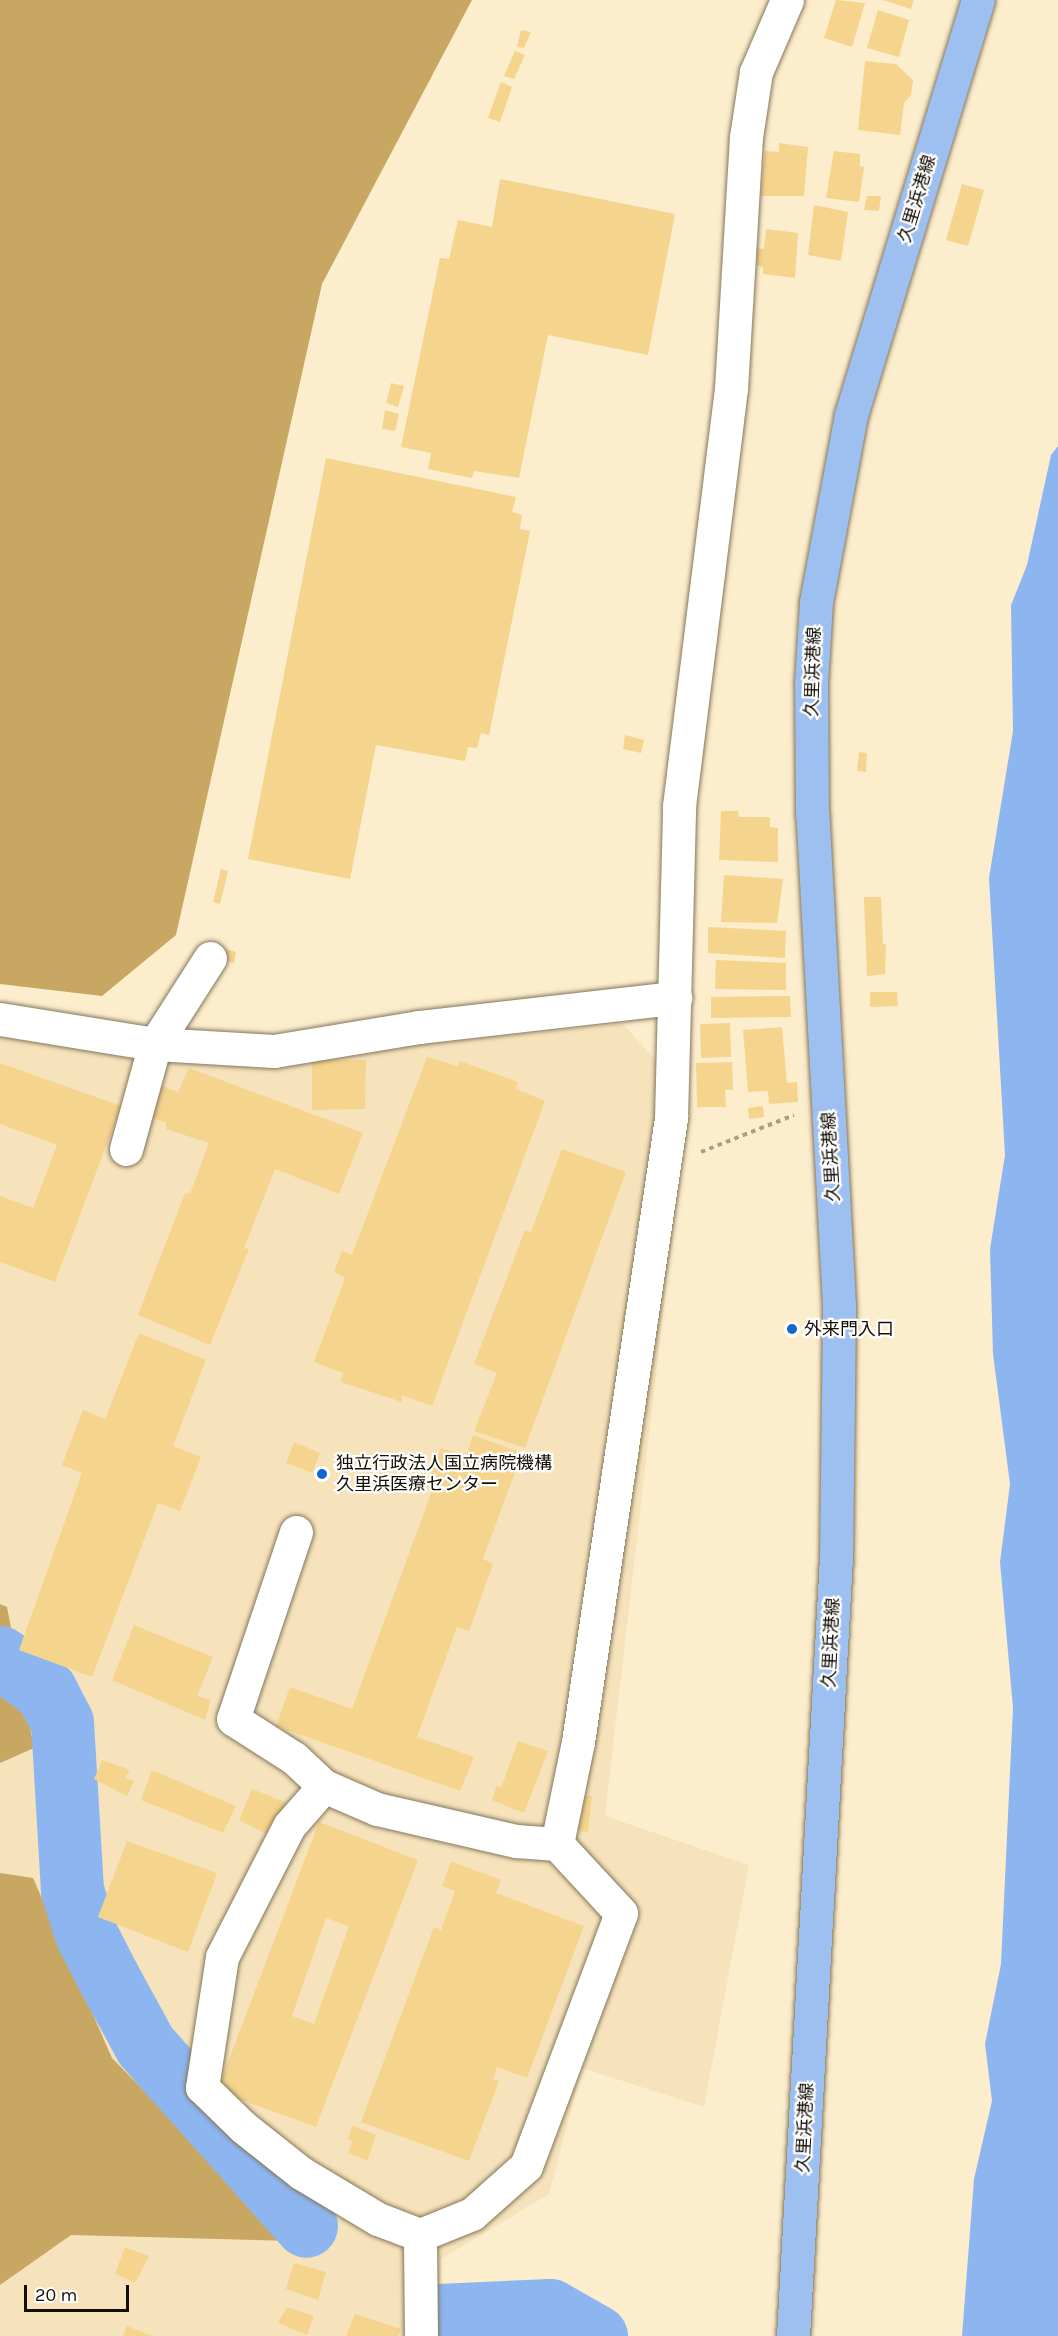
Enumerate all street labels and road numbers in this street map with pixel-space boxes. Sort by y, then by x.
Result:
street label: 久里浜港線 [894,153,940,245]
street label: 久里浜港線 [801,627,825,717]
street label: 久里浜港線 [818,1111,844,1203]
street label: 久里浜港線 [818,1597,844,1689]
street label: 久里浜港線 [792,2082,818,2174]

